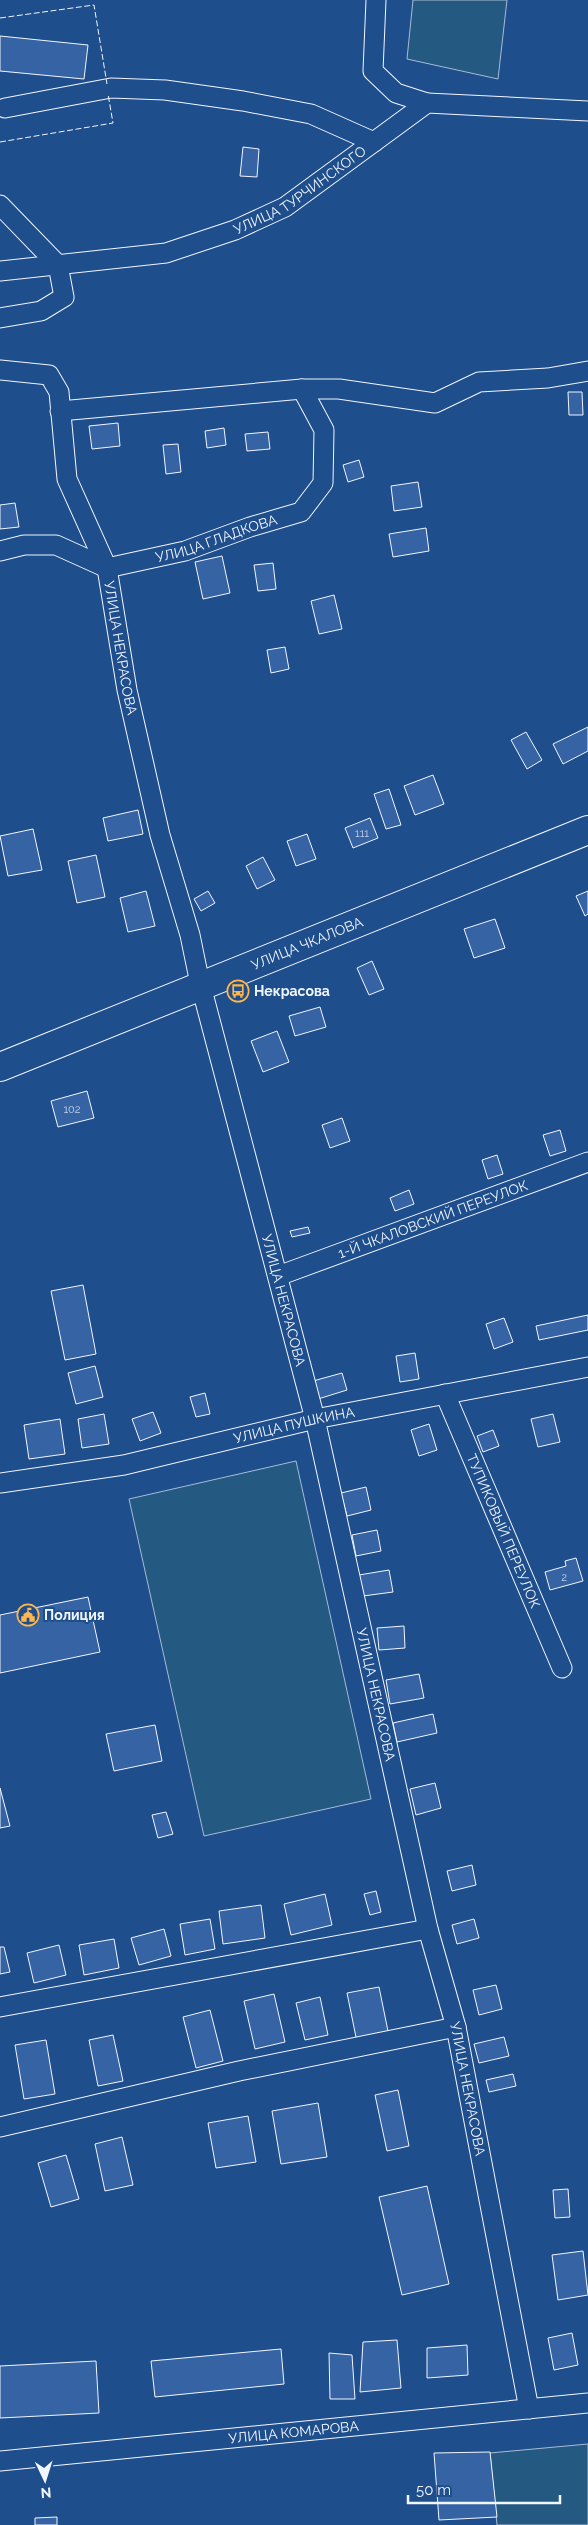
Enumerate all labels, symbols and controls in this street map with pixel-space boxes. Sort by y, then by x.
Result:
street label: УЛИЦА ТУРЧИНСКОГО [231,142,369,238]
street label: УЛИЦА ГЛАДКОВА [154,511,279,565]
street label: УЛИЦА НЕКРАСОВА [101,580,141,717]
house number: 111 [355,827,369,840]
street label: УЛИЦА ЧКАЛОВА [249,913,366,973]
bus stop icon: Некрасова [226,979,250,1003]
place label: Некрасова [254,983,330,999]
house number: 102 [63,1103,81,1116]
street label: 1-Й ЧКАЛОВСКИЙ ПЕРЕУЛОК [336,1177,530,1261]
street label: УЛИЦА НЕКРАСОВА [259,1233,309,1369]
street label: УЛИЦА ПУШКИНА [232,1404,356,1446]
street label: ТУПИКОВЫЙ ПЕРЕУЛОК [464,1451,544,1611]
house number: 2 [561,1571,567,1584]
public building icon: Полиция [16,1603,40,1627]
place label: Полиция [44,1607,105,1623]
street label: УЛИЦА НЕКРАСОВА [354,1627,399,1763]
street label: УЛИЦА НЕКРАСОВА [447,2020,489,2158]
street label: УЛИЦА КОМАРОВА [228,2418,360,2446]
north arrow [20,2455,70,2505]
scale bar [408,2472,560,2504]
text: 50 m [416,2481,451,2499]
text: N [40,2485,52,2501]

